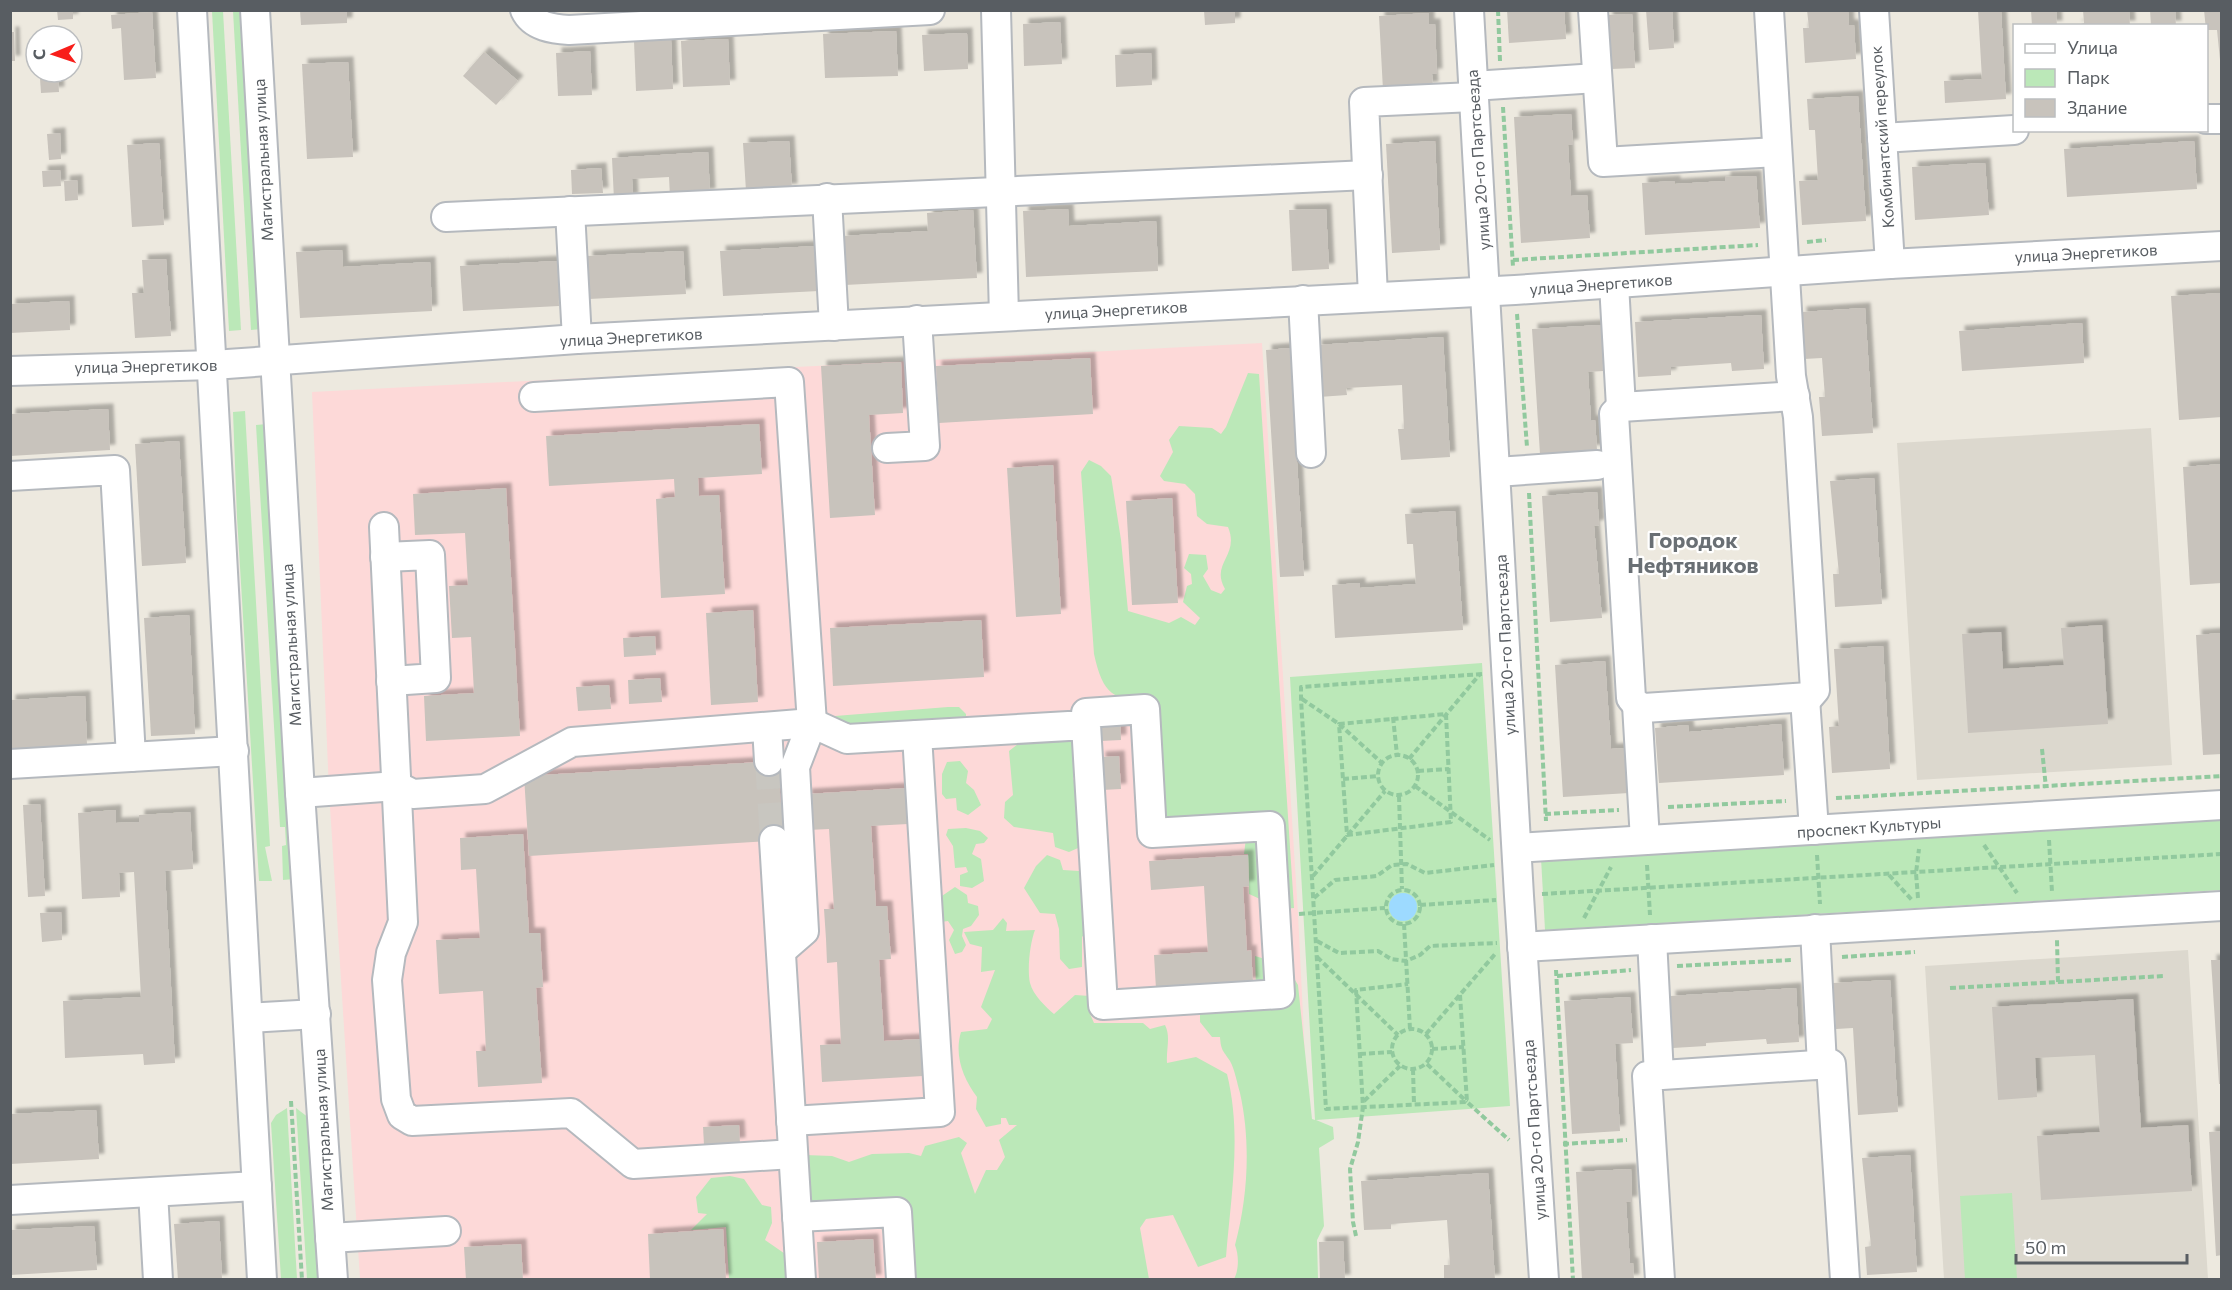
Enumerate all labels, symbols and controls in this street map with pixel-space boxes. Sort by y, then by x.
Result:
north arrow [24,24,84,84]
legend [2013,24,2208,132]
text: Улица [2067,36,2118,58]
street label: Комбинатский переулок [1866,45,1897,229]
text: С [29,49,48,60]
text: Парк [2067,66,2110,88]
street label: улица 20-го Партсъезда [1462,69,1493,251]
street label: Магистральная улица [249,78,276,242]
text: Здание [2067,96,2127,118]
street label: улица Энергетиков [2014,239,2158,266]
street label: улица Энергетиков [1529,269,1673,298]
street label: улица Энергетиков [1044,296,1188,323]
street label: улица Энергетиков [559,323,703,350]
street label: улица Энергетиков [74,355,218,376]
district label: Городок Нефтяников [1627,526,1759,578]
street label: улица 20-го Партсъезда [1490,554,1519,736]
street label: Магистральная улица [277,563,304,727]
street label: проспект Культуры [1796,812,1942,841]
street label: улица 20-го Партсъезда [1518,1039,1549,1221]
street label: Магистральная улица [309,1048,336,1212]
scale bar [2016,1227,2187,1265]
text: 50 m [2025,1236,2066,1258]

